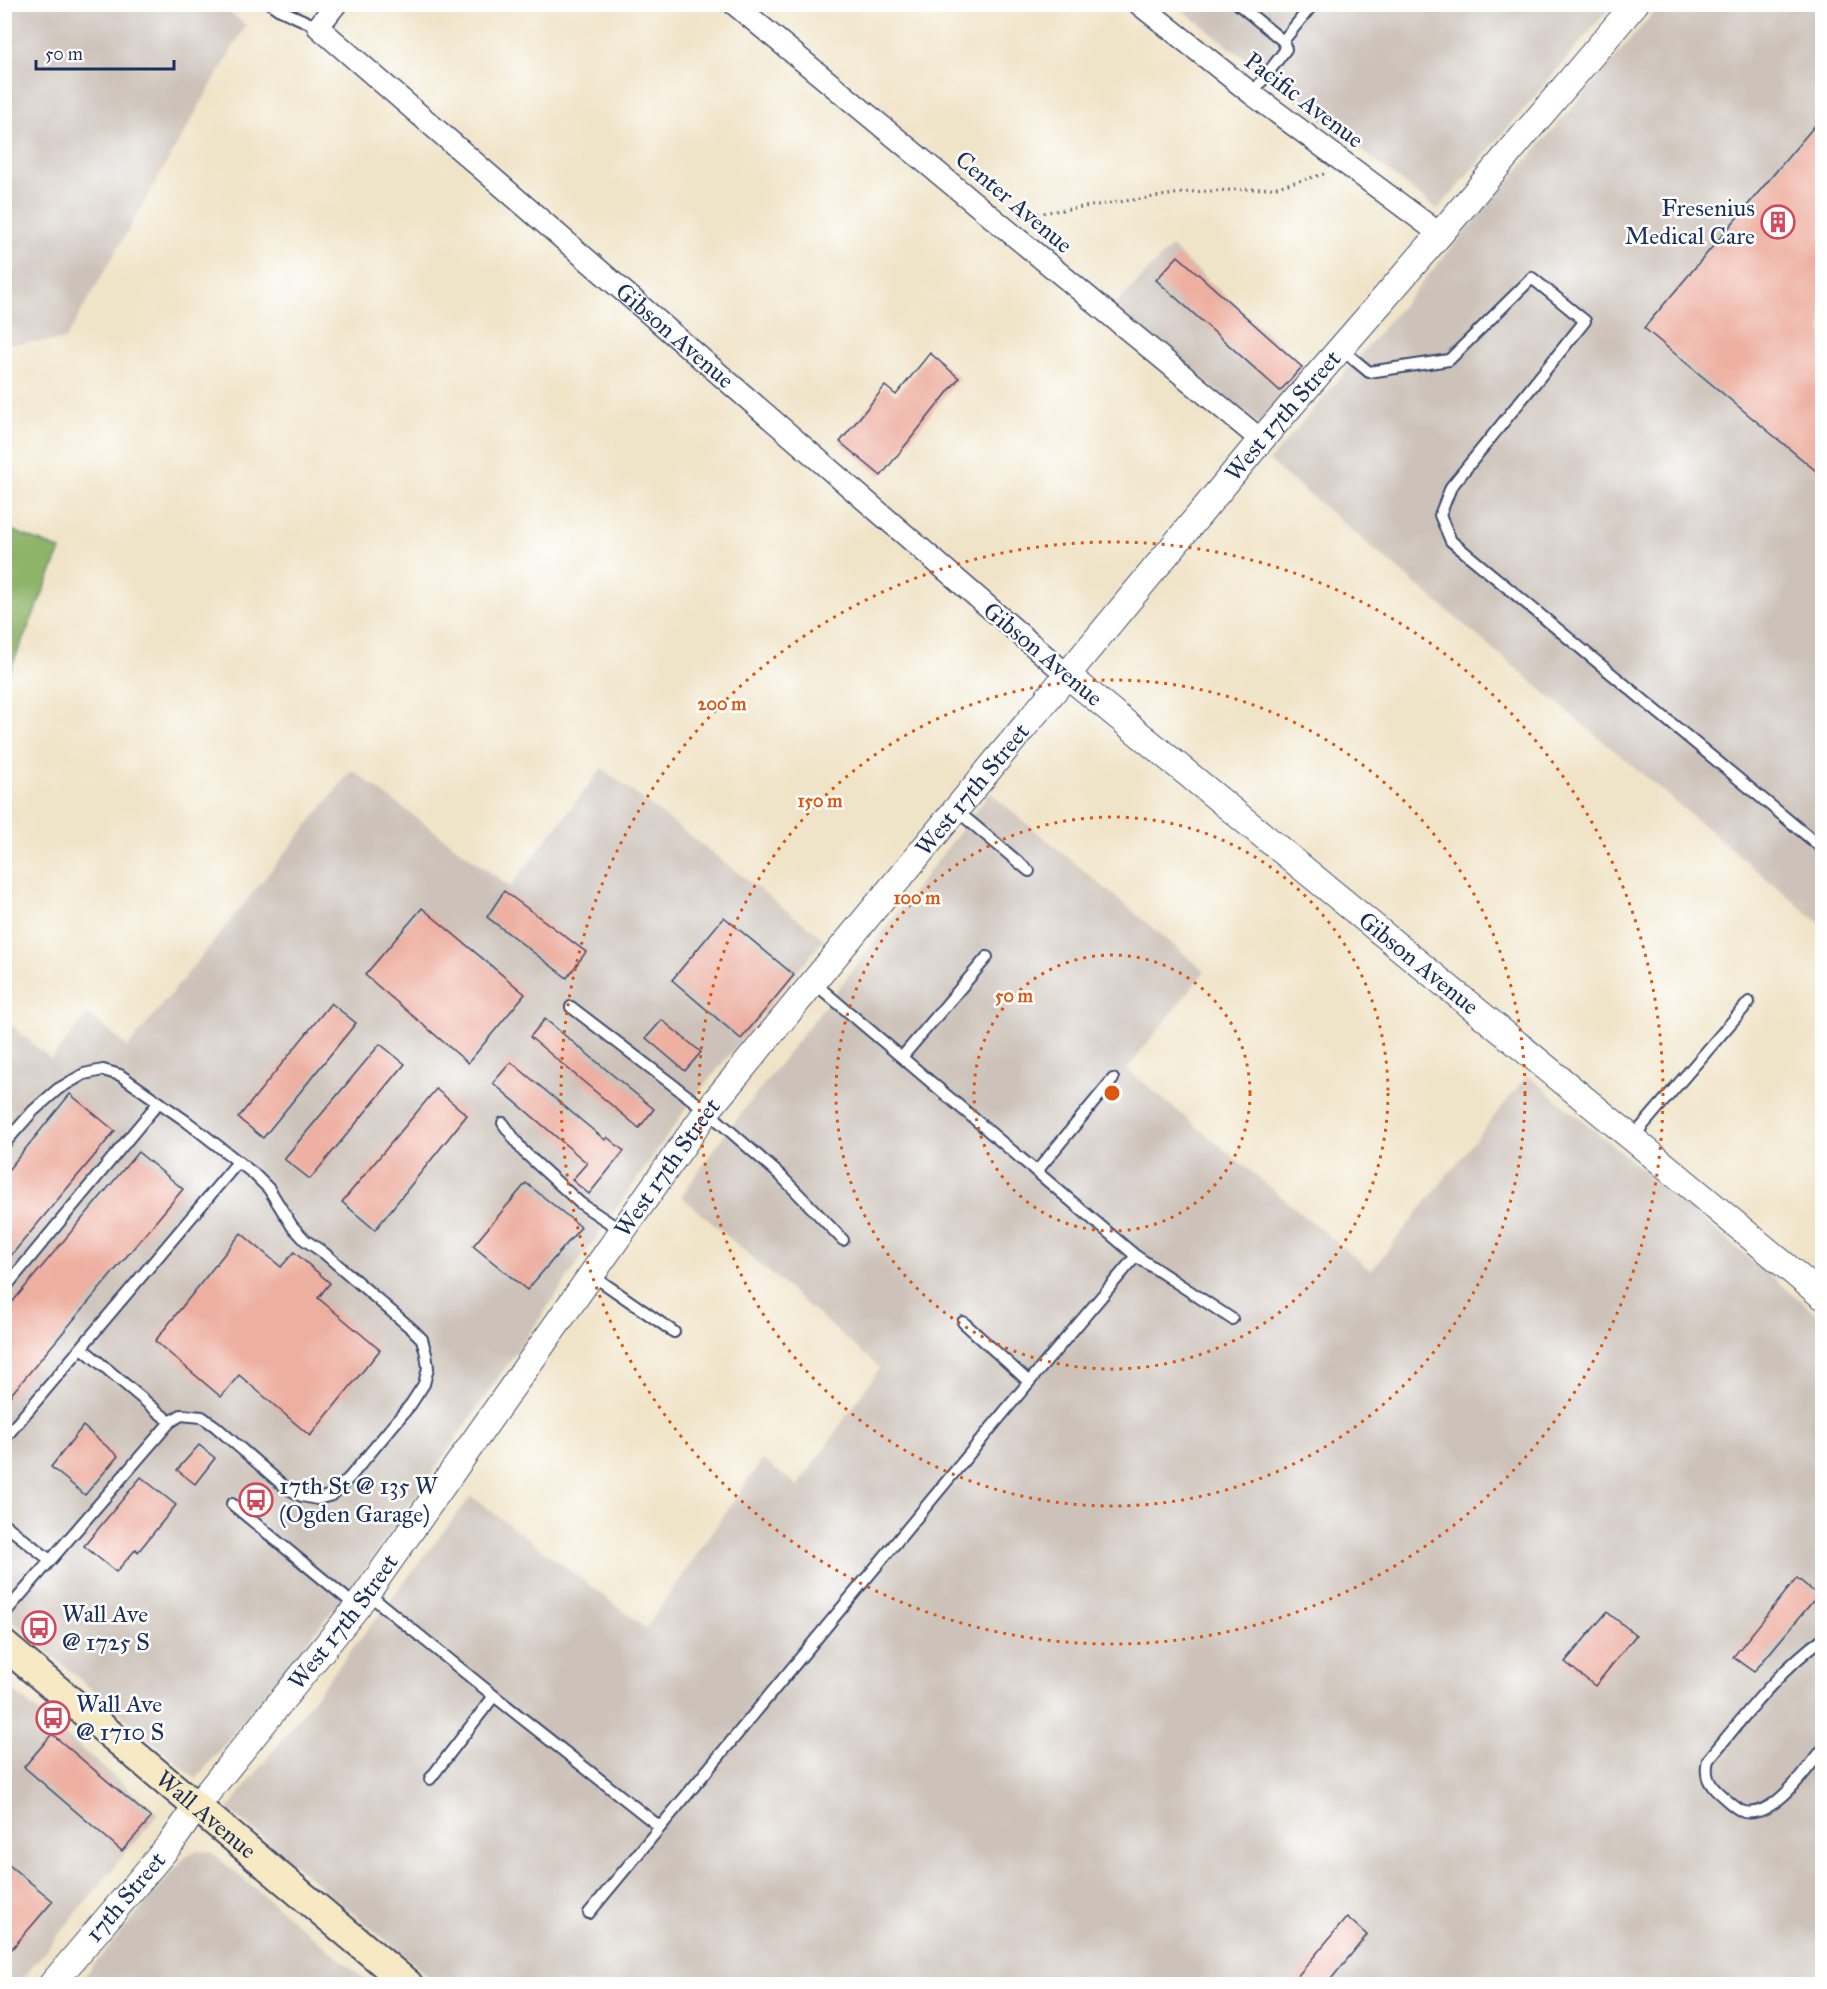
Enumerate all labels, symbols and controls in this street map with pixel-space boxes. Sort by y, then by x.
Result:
scale bar [36,33,174,71]
text: 50 m [45,43,83,65]
street label: Pacific Avenue [1239,45,1369,155]
street label: Center Avenue [949,144,1079,260]
place label: Fresenius Medical Care [1625,193,1755,251]
building icon: Fresenius Medical Care [1760,204,1796,240]
street label: Gibson Avenue [609,276,740,395]
street label: West 17th Street [1218,344,1348,487]
street label: Gibson Avenue [977,595,1109,713]
text: 200 m [698,693,747,715]
street label: West 17th Street [909,717,1036,862]
text: 150 m [798,790,843,812]
text: 100 m [894,887,941,909]
street label: Gibson Avenue [1352,905,1485,1021]
text: 50 m [995,985,1034,1007]
centre of rings [1102,1083,1122,1103]
street label: West 17th Street [608,1091,727,1243]
place label: 17th St @ 135 W (Ogden Garage) [279,1471,439,1529]
bus stop icon: 17th St @ 135 W (Ogden Garage) [238,1482,274,1518]
street label: West 17th Street [282,1548,405,1696]
place label: Wall Ave @ 1725 S [62,1599,150,1657]
bus stop icon: Wall Ave @ 1725 S [21,1610,57,1646]
place label: Wall Ave @ 1710 S [76,1689,164,1747]
bus stop icon: Wall Ave @ 1710 S [35,1700,71,1736]
street label: Wall Avenue [150,1764,263,1865]
street label: 17th Street [79,1845,173,1948]

